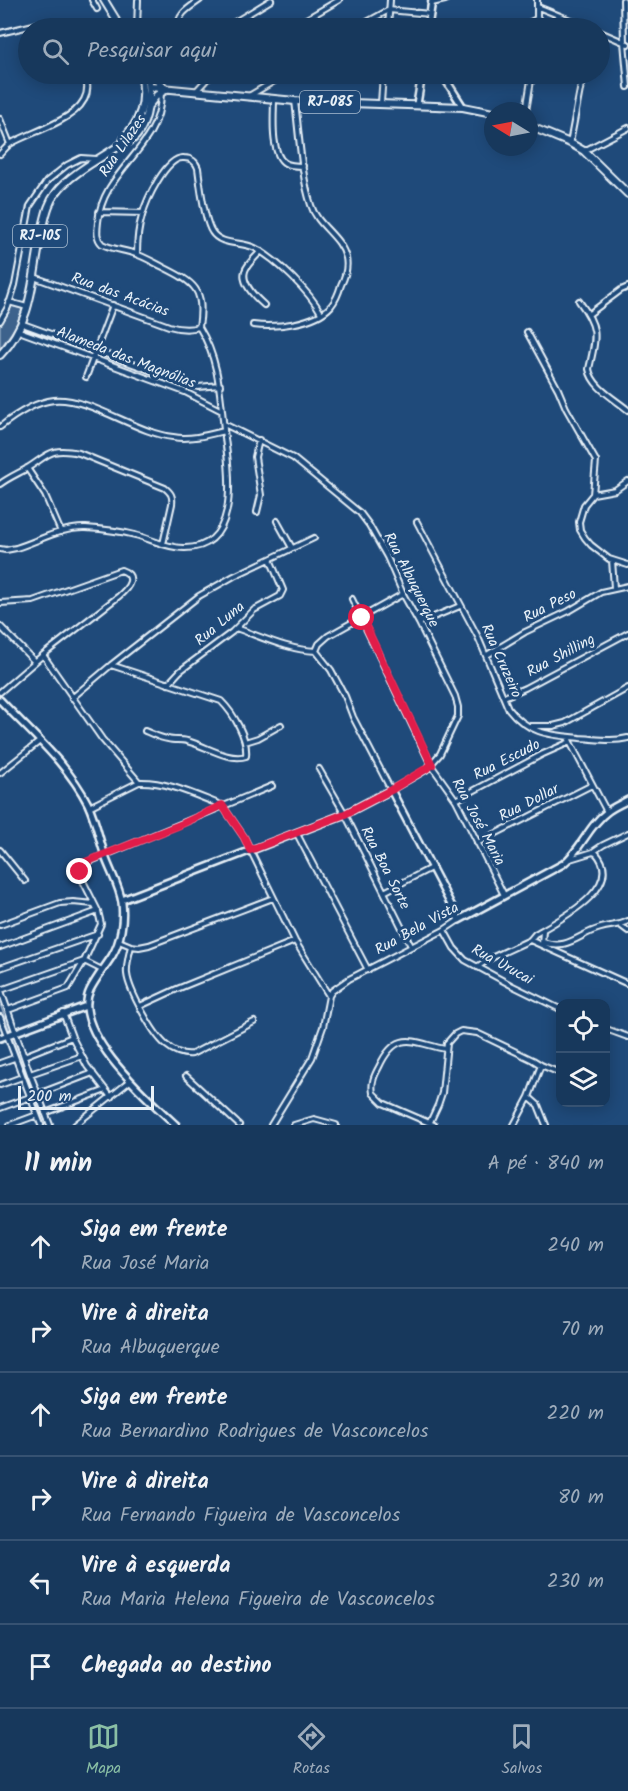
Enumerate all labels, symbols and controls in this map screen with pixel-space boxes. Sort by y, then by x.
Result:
search box [18,18,610,84]
text: Pesquisar aqui [87,34,217,69]
icon: search [39,35,72,68]
road number: RJ-085 [300,91,360,113]
north arrow [484,102,538,156]
street label: Rua Lilazes [93,109,153,182]
road number: RJ-105 [13,225,67,247]
street label: Rua das Acácias [68,266,173,324]
street label: Alameda das Magnólias [53,320,200,396]
street label: Rua Albuquerque [377,528,445,632]
street label: Rua Peso [519,582,581,630]
street label: Rua Luna [190,596,250,652]
route start [348,604,374,630]
street label: Rua Cruzeiro [474,620,528,702]
street label: Rua Shilling [522,628,600,684]
street label: Rua Escudo [469,733,545,787]
street label: Rua José Maria [445,774,511,870]
street label: Rua Dollar [495,777,564,828]
street label: Rua Boa Sorte [354,822,416,914]
route end [66,858,92,884]
street label: Rua Bela Vista [371,896,463,962]
street label: Rua Urucai [467,938,539,993]
map controls [556,999,610,1107]
button: locate [556,999,610,1053]
button: layers [556,1053,610,1107]
scale bar [18,1083,154,1110]
text: 200 m [27,1084,71,1109]
text: 11 min [24,1143,92,1185]
text: A pé · 840 m [488,1148,604,1180]
text: Siga em frente [81,1213,227,1248]
icon: ahead [24,1230,57,1263]
text: 240 m [547,1230,604,1262]
text: Rua José Maria [81,1248,209,1280]
text: Vire à direita [81,1297,209,1332]
icon: right [24,1314,57,1347]
text: 70 m [561,1314,604,1346]
text: Rua Albuquerque [81,1332,220,1364]
text: Siga em frente [81,1381,227,1416]
icon: ahead [24,1398,57,1431]
text: 220 m [547,1398,604,1430]
text: Rua Bernardino Rodrigues de Vasconcelos [81,1416,429,1448]
text: Vire à direita [81,1465,209,1500]
icon: right [24,1482,57,1515]
text: 80 m [558,1482,604,1514]
text: Rua Fernando Figueira de Vasconcelos [81,1500,400,1532]
text: Vire à esquerda [81,1549,230,1584]
icon: left [24,1566,57,1599]
text: 230 m [547,1566,604,1598]
text: Rua Maria Helena Figueira de Vasconcelos [81,1584,435,1616]
text: Chegada ao destino [81,1649,272,1684]
icon: arrive [24,1650,57,1683]
tab: Mapa [86,1720,121,1781]
tab: Rotas [293,1720,330,1781]
tab: Salvos [501,1720,542,1781]

